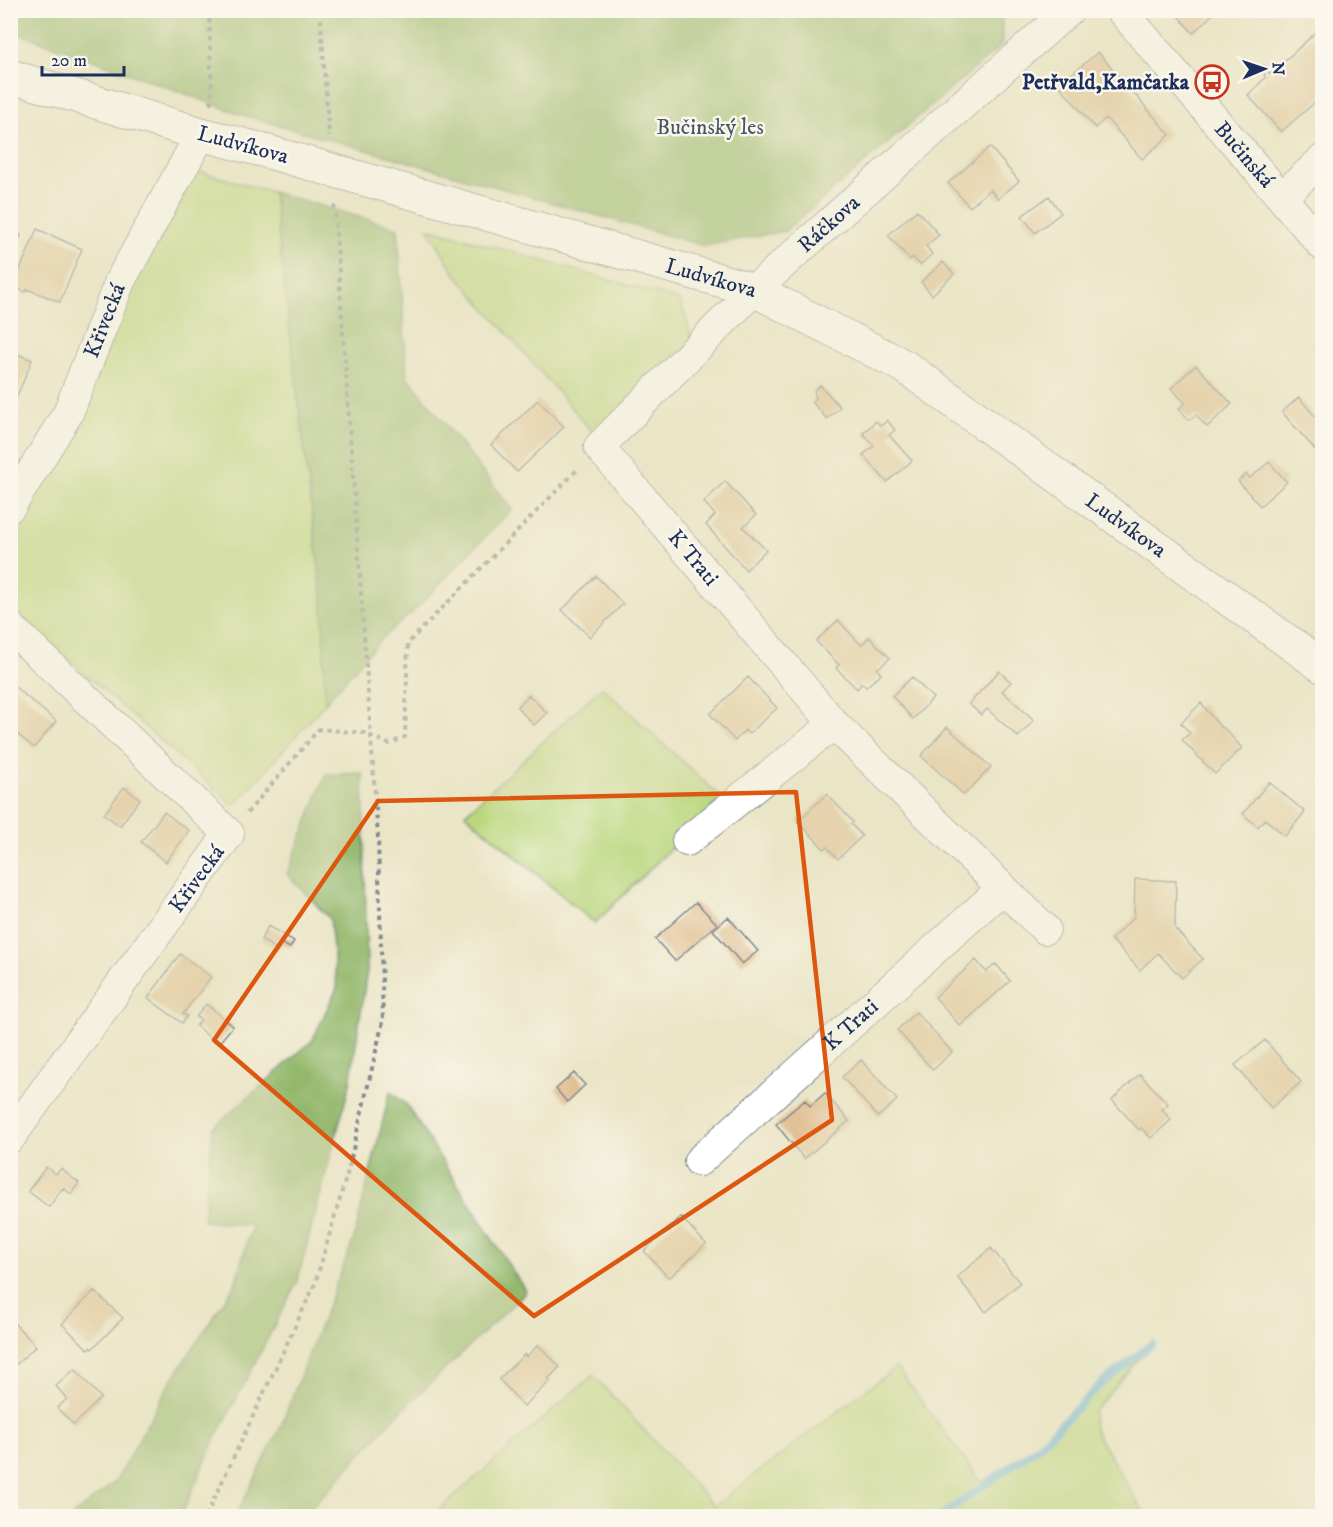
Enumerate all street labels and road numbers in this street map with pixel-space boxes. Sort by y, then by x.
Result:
street label: Bučinská [1209,116,1281,194]
street label: Ludvíkova [195,120,292,170]
street label: Ráčkova [792,189,866,258]
street label: Ludvíkova [663,252,760,304]
street label: Křivecká [78,279,132,362]
street label: Ludvíkova [1080,487,1172,564]
street label: K Trati [662,524,724,592]
street label: Křivecká [163,839,231,918]
street label: K Trati [818,993,884,1056]

